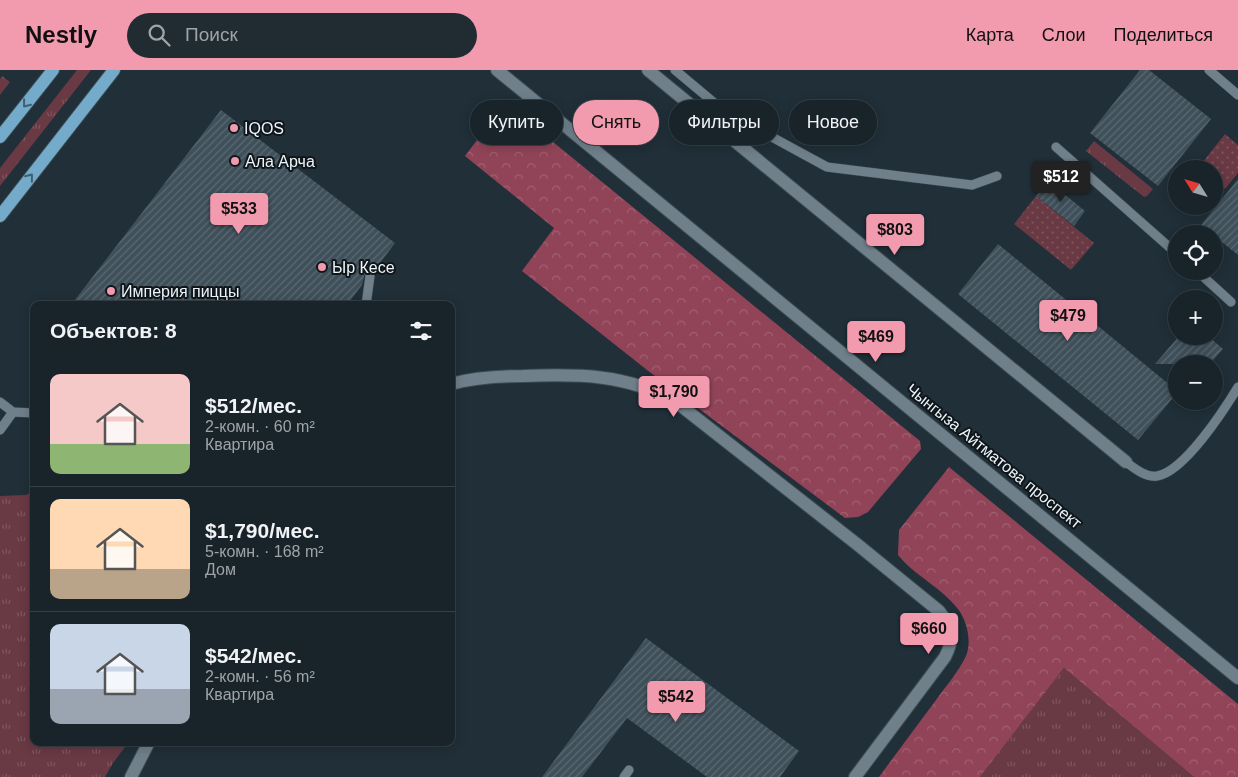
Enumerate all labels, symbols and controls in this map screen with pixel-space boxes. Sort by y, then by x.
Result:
search box [127,13,477,58]
text: Nestly [25,21,97,48]
icon: search [145,21,173,49]
text: Поиск [185,24,238,45]
text: Карта [966,25,1014,45]
text: Слои [1042,25,1086,45]
text: Поделиться [1114,25,1213,45]
one-way arrow [23,98,32,107]
chip: Купить [470,100,563,145]
chip: Снять [573,100,659,145]
chip: Фильтры [669,100,779,145]
chip: Новое [789,100,877,145]
place label: IQOS [244,120,284,137]
marker: IQOS [228,122,240,134]
place label: Ала Арча [245,153,315,170]
marker: Ала Арча [229,155,241,167]
pin: $512 [1031,160,1091,203]
north arrow [1168,160,1222,215]
map controls [1168,160,1223,410]
text: $512 [1043,168,1079,185]
one-way arrow [24,174,33,183]
pin: $533 [209,192,269,235]
text: $533 [221,200,257,217]
pin: $803 [865,214,925,256]
text: $803 [877,221,913,238]
button: locate [1168,225,1223,280]
place label: Ыр Кесе [332,259,395,276]
marker: Ыр Кесе [316,261,328,273]
place label: Империя пиццы [121,283,239,300]
marker: Империя пиццы [105,285,117,297]
button: + [1168,290,1223,345]
pin: $479 [1038,300,1098,342]
text: $479 [1050,307,1086,324]
icon: filters [407,317,435,345]
text: Объектов: 8 [50,319,177,342]
pin: $469 [846,320,906,363]
text: $469 [858,328,894,345]
button: − [1168,355,1223,410]
pin: $1,790 [633,376,715,418]
street label: Чынгыза Айтматова проспект [903,380,1085,532]
text: $1,790 [650,383,698,400]
icon: home [90,394,150,454]
text: $512/мес. [205,394,302,417]
text: 2-комн. · 60 m² [205,418,315,435]
text: Квартира [205,436,274,453]
icon: home [90,519,150,579]
text: $1,790/мес. [205,519,320,542]
text: 5-комн. · 168 m² [205,543,324,560]
text: Дом [205,561,236,578]
pin: $660 [899,612,959,655]
text: $660 [911,620,947,637]
icon: home [90,644,150,704]
text: $542/мес. [205,644,302,667]
text: 2-комн. · 56 m² [205,668,315,685]
pin: $542 [646,680,706,723]
text: Квартира [205,686,274,703]
text: $542 [658,688,694,705]

